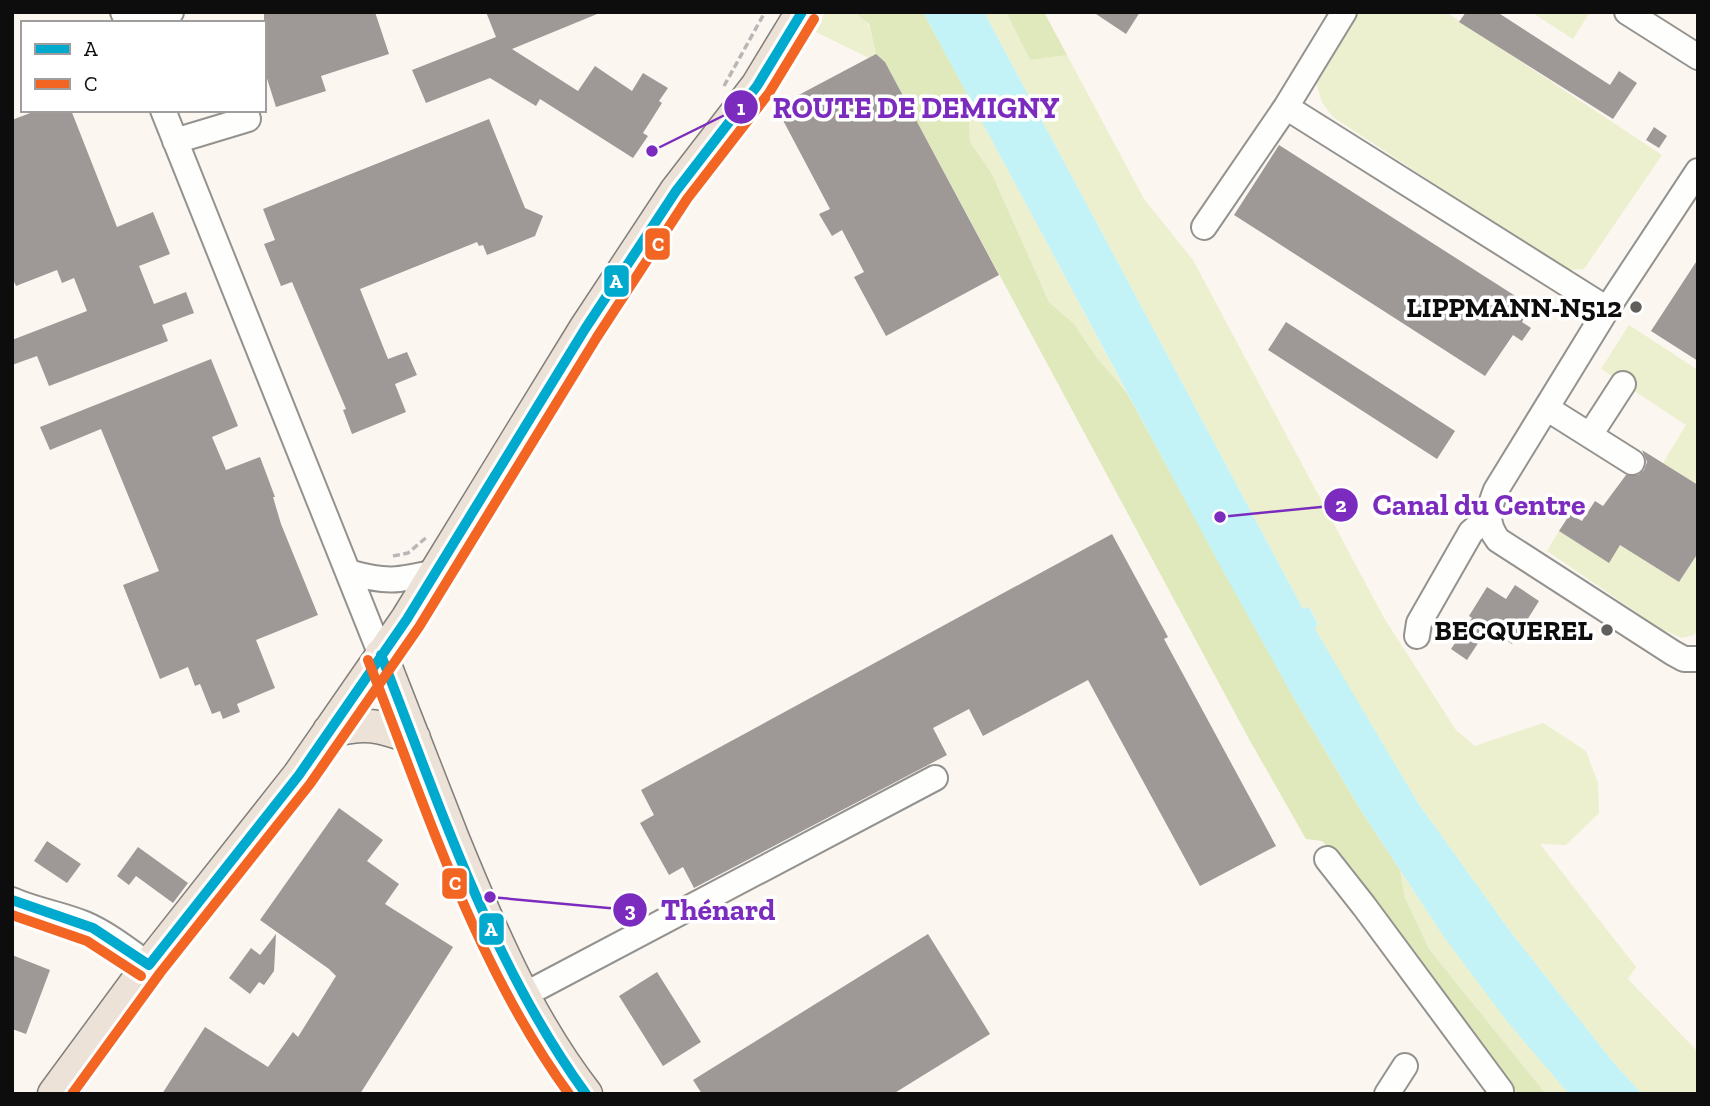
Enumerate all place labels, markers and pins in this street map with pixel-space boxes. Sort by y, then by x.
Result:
callout: ROUTE DE DEMIGNY [723,82,1073,133]
place label: LIPPMANN-N512 [1406,291,1622,324]
marker: LIPPMANN-N512 [1628,299,1644,315]
callout: Canal du Centre [1324,479,1600,530]
place label: BECQUEREL [1434,614,1593,647]
marker: BECQUEREL [1599,622,1615,638]
callout: Thénard [612,884,790,935]

